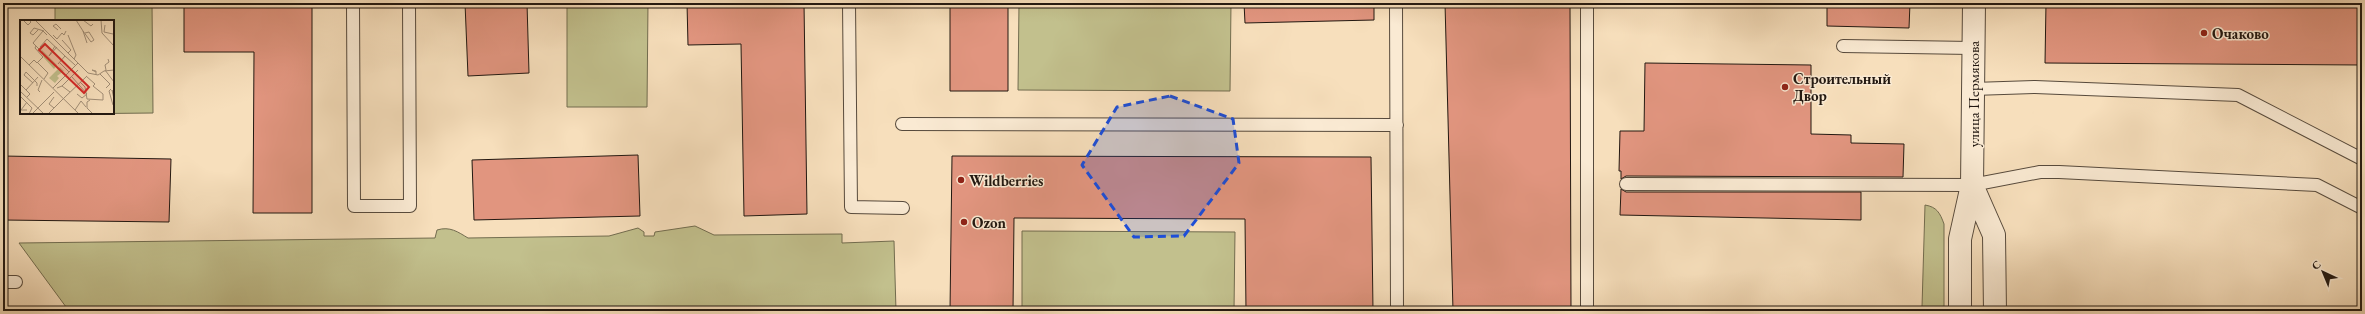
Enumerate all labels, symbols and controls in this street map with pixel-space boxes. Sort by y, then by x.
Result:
inset map [20,20,114,114]
place label: Очаково [2212,24,2269,43]
marker: Очаково [2199,28,2209,38]
street label: улица Пермякова [1964,41,1983,147]
place label: Строительный Двор [1793,69,1891,105]
marker: Строительный Двор [1780,82,1790,92]
place label: Wildberries [969,171,1044,190]
marker: Wildberries [956,175,966,185]
place label: Ozon [972,213,1007,232]
marker: Ozon [959,217,969,227]
north arrow [2303,252,2343,292]
text: С [2308,257,2324,273]

